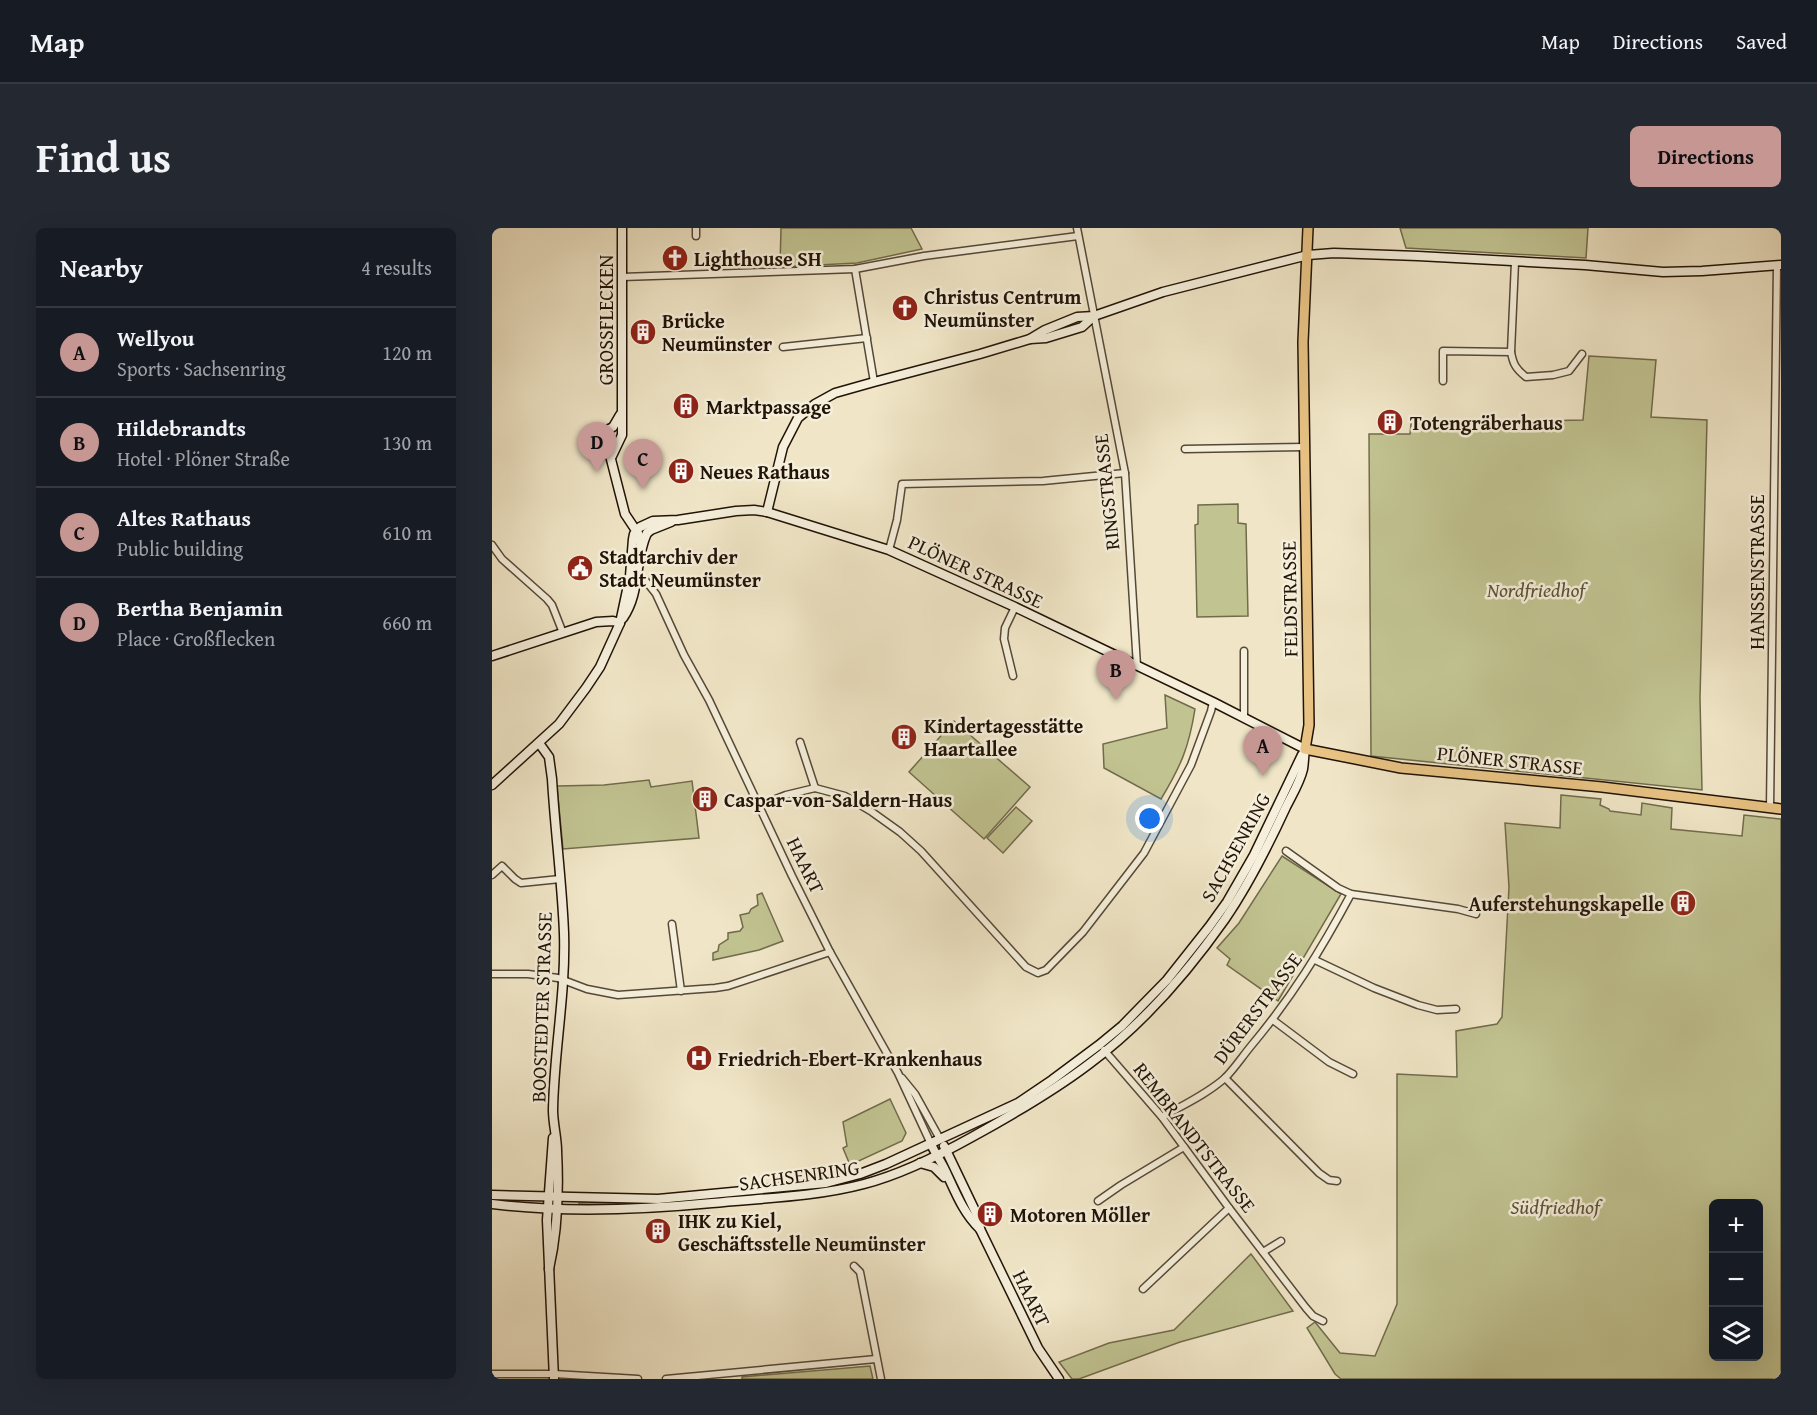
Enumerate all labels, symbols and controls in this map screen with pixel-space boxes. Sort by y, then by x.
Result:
text: Map [30,21,84,62]
text: Map [1541,26,1580,57]
text: Directions [1613,26,1703,57]
text: Saved [1736,26,1787,57]
text: Find us [36,126,171,187]
button: Directions [1630,126,1781,187]
church icon: Lighthouse SH [660,243,690,273]
place label: Lighthouse SH [694,244,822,273]
text: Nearby [60,248,143,287]
text: 4 results [361,253,432,282]
street label: GROSSFLECKEN [591,255,620,385]
place label: Christus Centrum Neumünster [924,282,1081,334]
church icon: Christus Centrum Neumünster [890,293,920,323]
place label: Brücke Neumünster [662,306,772,358]
building icon: Brücke Neumünster [628,317,658,347]
text: Wellyou [117,322,194,354]
text: A [73,338,86,367]
text: 120 m [382,338,432,367]
text: Sports · Sachsenring [117,354,286,383]
building icon: Marktpassage [671,391,701,421]
place label: Marktpassage [706,392,831,421]
building icon: Totengräberhaus [1375,407,1405,437]
place label: Totengräberhaus [1410,408,1563,437]
text: Hildebrandts [117,412,246,444]
pin: D [578,422,616,472]
text: B [73,428,86,457]
text: 130 m [382,428,432,457]
street label: RINGSTRASSE [1085,432,1127,552]
pin: C [624,440,662,489]
text: Hotel · Plöner Straße [117,444,290,473]
building icon: Neues Rathaus [666,456,696,486]
place label: Neues Rathaus [700,457,830,486]
street label: HANSSENSTRASSE [1742,494,1771,650]
text: Altes Rathaus [117,502,251,534]
text: C [74,518,85,547]
text: 610 m [382,518,432,547]
street label: PLÖNER STRASSE [904,527,1048,615]
text: Public building [117,534,243,563]
street label: FELDSTRASSE [1273,541,1305,657]
place label: Stadtarchiv der Stadt Neumünster [599,542,761,594]
public building icon: Stadtarchiv der Stadt Neumünster [565,553,595,583]
park label: Nordfriedhof [1486,575,1589,604]
text: Bertha Benjamin [117,592,283,624]
text: D [73,608,86,637]
text: 660 m [382,608,432,637]
text: Place · Großflecken [117,624,275,653]
pin: B [1096,650,1136,700]
place label: Kindertagesstätte Haartallee [924,711,1083,763]
building icon: Kindertagesstätte Haartallee [889,722,919,752]
pin: A [1244,726,1282,776]
street label: PLÖNER STRASSE [1436,738,1584,782]
building icon: Caspar-von-Saldern-Haus [690,784,720,814]
place label: Caspar-von-Saldern-Haus [724,785,952,814]
street label: SACHSENRING [1193,787,1277,907]
your location [1135,804,1164,833]
street label: HAART [780,832,832,898]
building icon: Auferstehungskapelle [1668,888,1698,918]
place label: Auferstehungskapelle [1468,889,1664,918]
street label: BOOSTEDTER STRASSE [523,911,559,1103]
street label: DÜRERSTRASSE [1205,946,1309,1070]
hospital icon: Friedrich-Ebert-Krankenhaus [684,1043,714,1073]
place label: Friedrich-Ebert-Krankenhaus [718,1044,982,1073]
street label: REMBRANDTSTRASSE [1127,1056,1263,1218]
street label: SACHSENRING [737,1152,861,1198]
park label: Südfriedhof [1510,1192,1604,1221]
building icon: Motoren Möller [975,1199,1005,1229]
map controls [1709,1199,1763,1361]
button: + [1709,1199,1763,1253]
place label: Motoren Möller [1010,1200,1150,1229]
place label: IHK zu Kiel, Geschäftsstelle Neumünster [678,1206,926,1258]
building icon: IHK zu Kiel, Geschäftsstelle Neumünster [643,1216,673,1246]
button: − [1709,1253,1763,1307]
street label: HAART [1006,1265,1058,1331]
button: layers [1709,1307,1763,1361]

